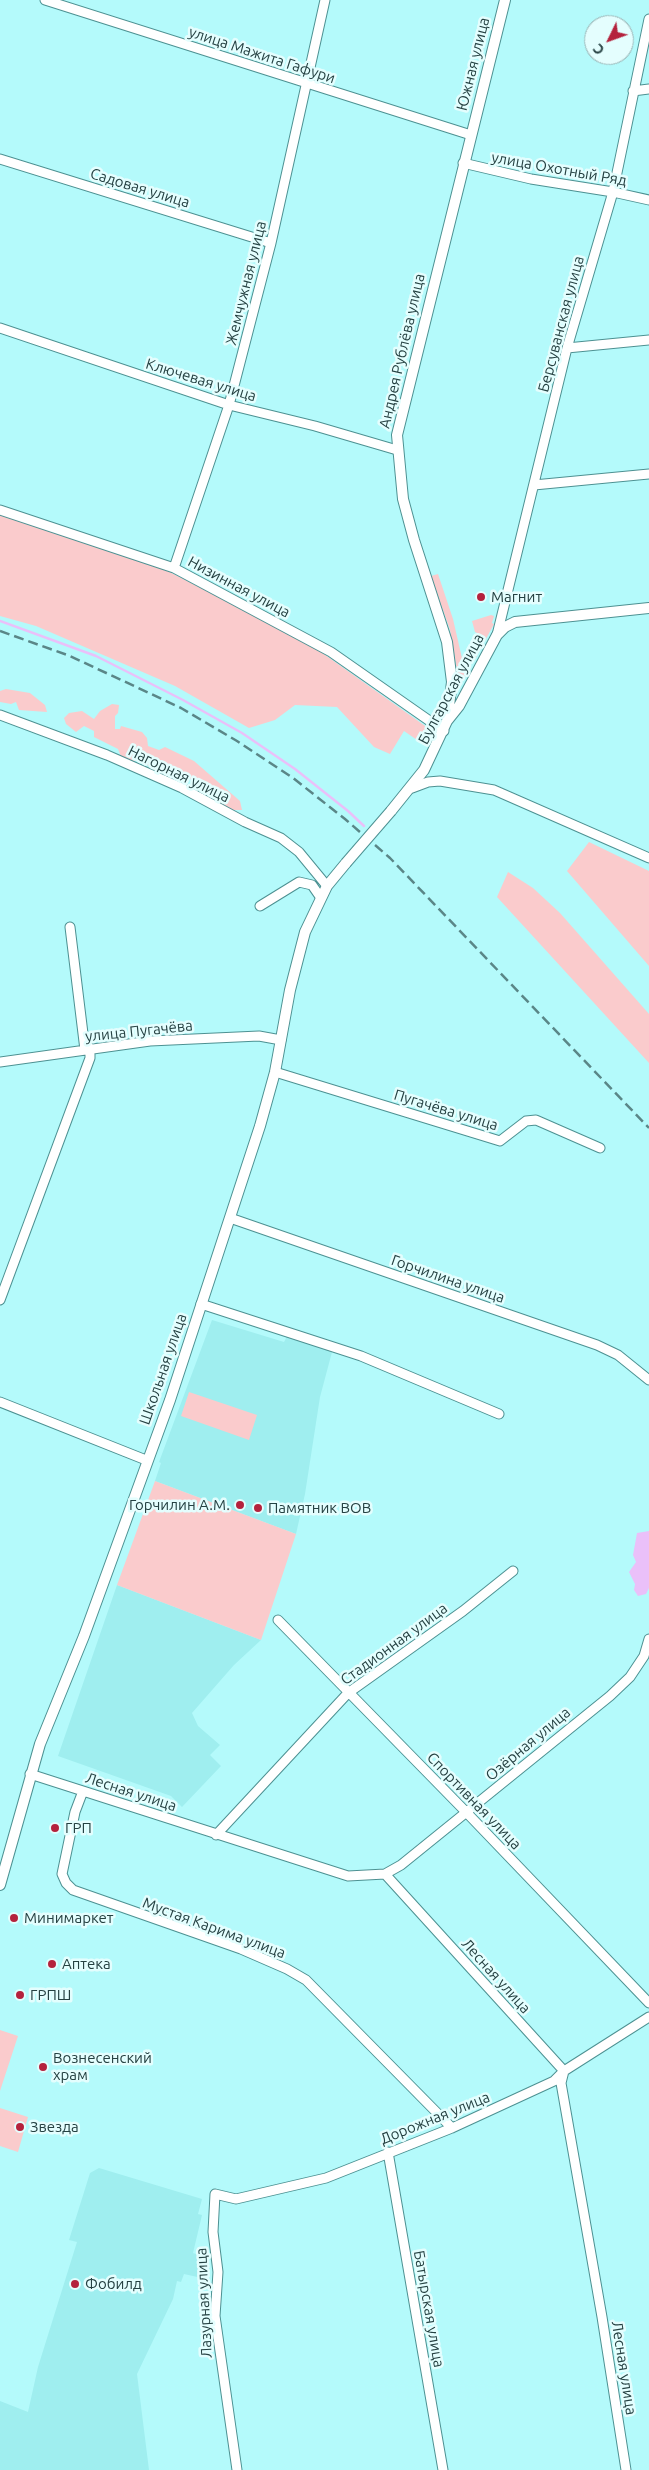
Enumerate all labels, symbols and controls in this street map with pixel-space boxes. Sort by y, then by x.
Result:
north arrow [584,15,634,65]
street label: Южная улица [453,16,493,112]
street label: улица Мажита Гафури [186,23,338,87]
text: С [590,41,608,58]
street label: улица Охотный Ряд [490,148,628,190]
street label: Садовая улица [88,164,192,212]
street label: Жемчужная улица [222,219,270,347]
street label: Берсуванская улица [534,254,588,394]
street label: Андрея Рублёва улица [375,272,429,430]
street label: Ключевая улица [143,355,259,405]
street label: Низинная улица [185,552,293,622]
place label: Магнит [491,588,542,606]
marker: Магнит [475,591,487,603]
street label: Булгарская улица [414,631,488,747]
street label: Нагорная улица [125,742,233,806]
street label: улица Пугачёва [84,1016,194,1046]
street label: Пугачёва улица [392,1086,500,1134]
street label: Горчилина улица [389,1251,507,1307]
street label: Школьная улица [136,1311,190,1427]
place label: Горчилин А.М. [129,1496,230,1514]
marker: Горчилин А.М. [234,1499,246,1511]
place label: Памятник ВОВ [268,1499,371,1517]
marker: Памятник ВОВ [252,1502,264,1514]
street label: Стадионная улица [337,1599,451,1689]
street label: Озёрная улица [482,1703,574,1785]
street label: Спортивная улица [423,1749,525,1853]
street label: Лесная улица [83,1769,179,1815]
place label: ГРП [65,1819,92,1837]
marker: ГРП [49,1822,61,1834]
street label: Мустая Карима улица [140,1894,288,1962]
place label: Минимаркет [24,1909,113,1927]
marker: Минимаркет [8,1912,20,1924]
street label: Лесная улица [458,1935,534,2017]
place label: Аптека [62,1955,111,1973]
marker: Аптека [46,1958,58,1970]
place label: ГРПШ [30,1986,71,2004]
marker: ГРПШ [14,1989,26,2001]
place label: Вознесенский храм [53,2049,152,2084]
marker: Вознесенский храм [37,2061,49,2073]
street label: Дорожная улица [378,2088,492,2148]
place label: Звезда [30,2118,79,2136]
marker: Звезда [14,2121,26,2133]
street label: Лазурная улица [192,2247,216,2359]
street label: Батырская улица [410,2249,448,2369]
place label: Фобилд [85,2275,142,2293]
marker: Фобилд [69,2278,81,2290]
street label: Лесная улица [608,2320,640,2416]

